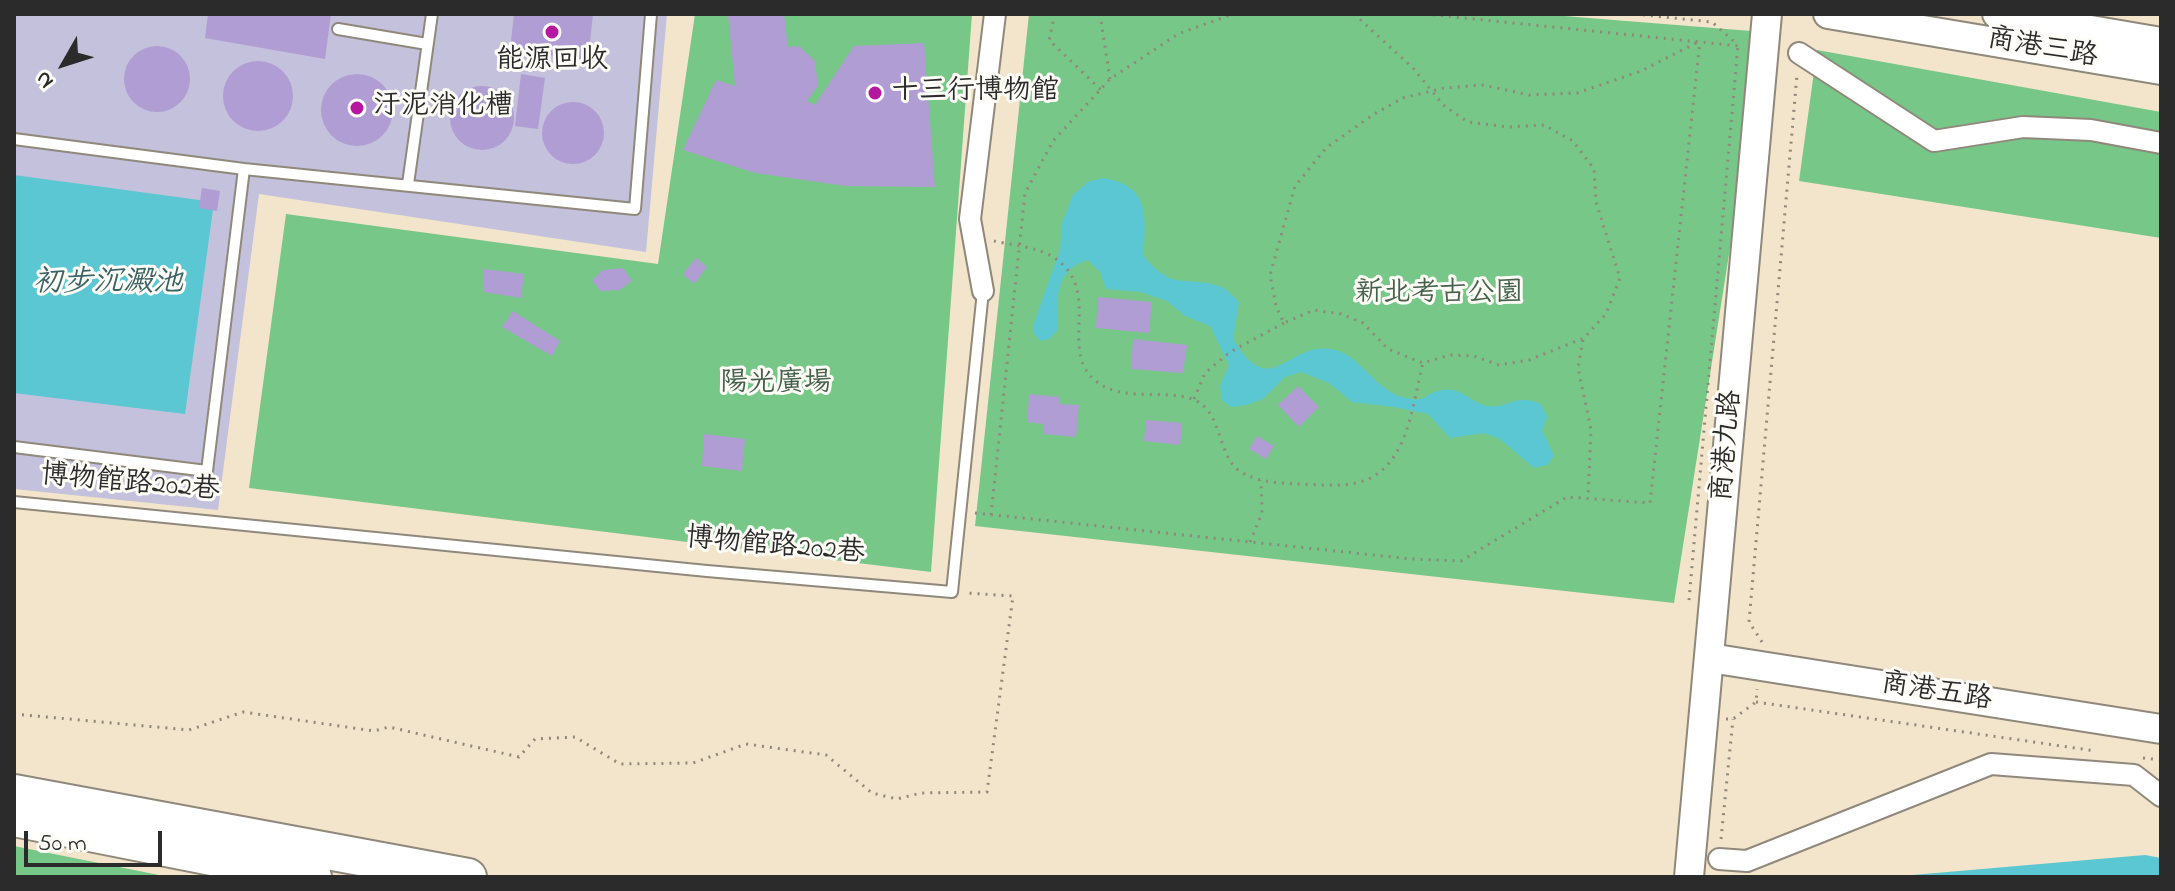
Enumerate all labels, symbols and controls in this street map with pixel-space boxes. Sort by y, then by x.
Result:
marker: 能源回收 [543,23,561,41]
north arrow [24,24,104,104]
street label: 商港三路 [1984,24,2100,76]
place label: 能源回收 [496,45,608,79]
text: N [28,63,62,95]
place label: 十三行博物館 [891,76,1059,110]
marker: 十三行博物館 [866,84,884,102]
place label: 汙泥消化槽 [373,91,513,125]
marker: 汙泥消化槽 [348,99,366,117]
water label: 初步沉澱池 [33,267,183,303]
park label: 新北考古公園 [1355,278,1523,312]
park label: 陽光廣場 [720,368,832,402]
street label: 商港九路 [1707,389,1751,503]
street label: 博物館路202巷 [39,460,221,510]
street label: 博物館路202巷 [684,523,866,573]
street label: 商港五路 [1878,669,1994,719]
scale bar [28,815,166,865]
text: 50 m [38,827,87,862]

